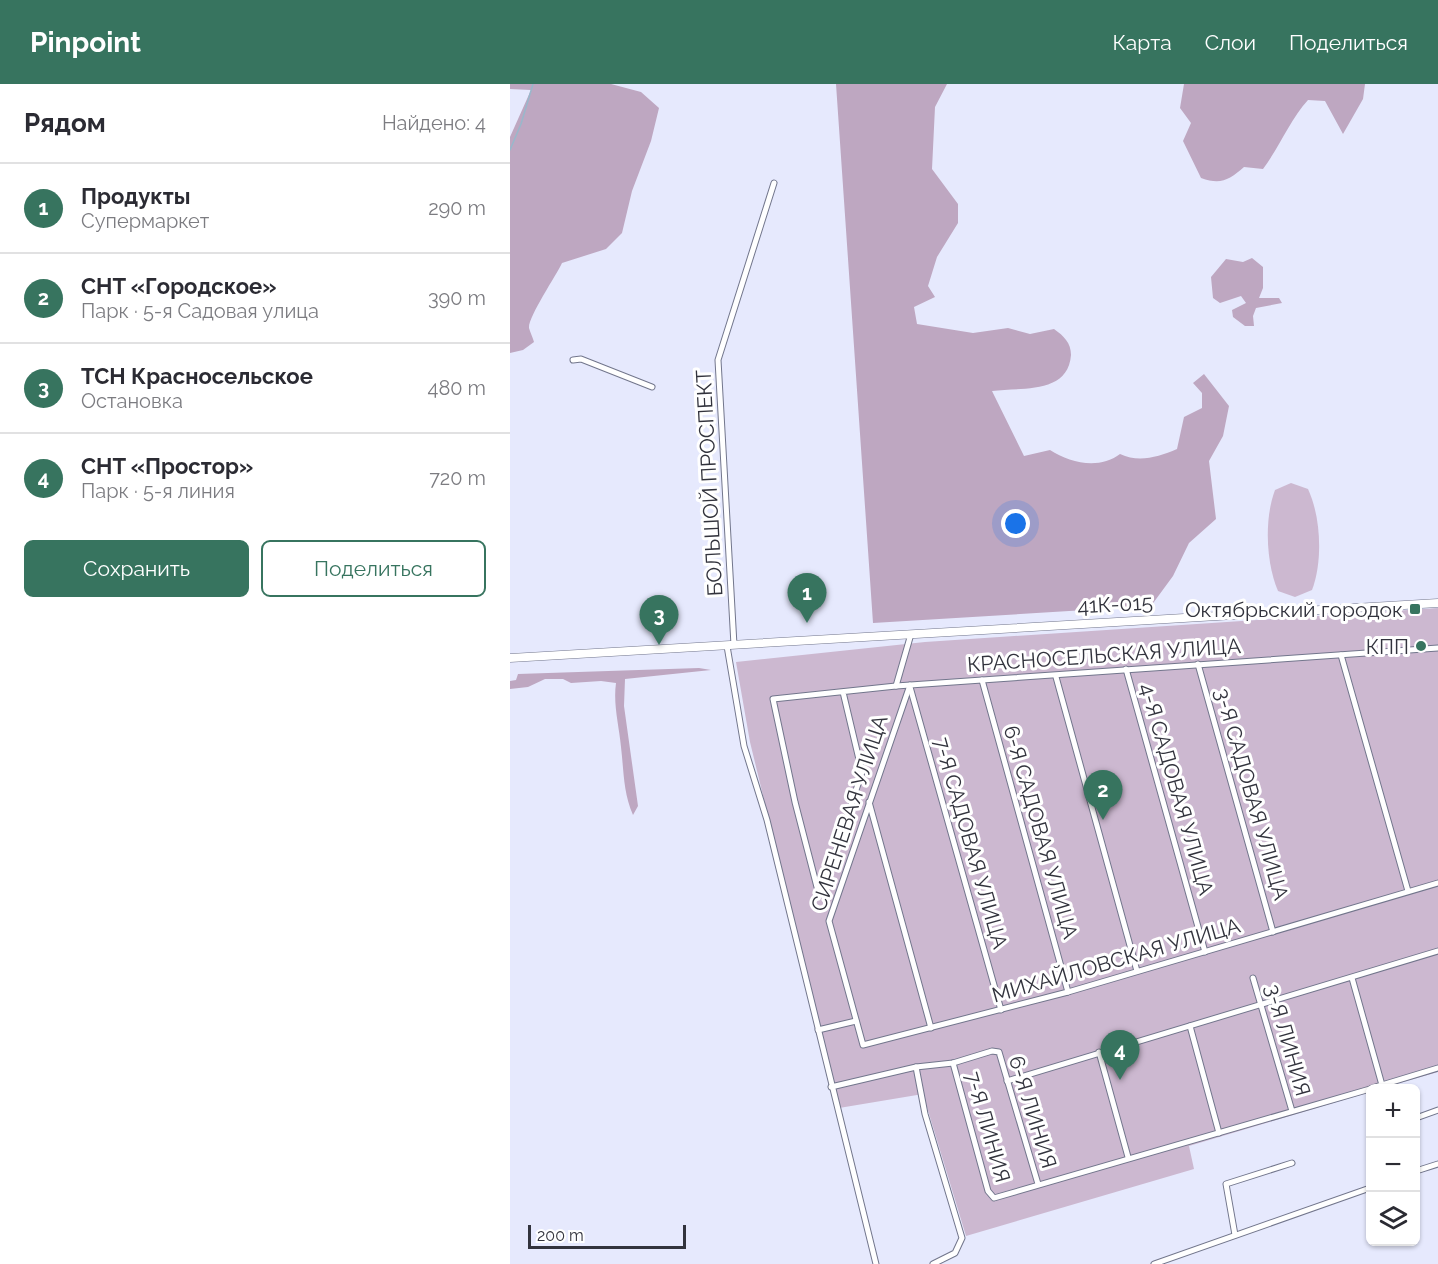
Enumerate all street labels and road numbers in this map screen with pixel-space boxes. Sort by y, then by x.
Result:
street label: БОЛЬШОЙ ПРОСПЕКТ [691,369,727,597]
street label: 41К-015 [1077,590,1153,618]
street label: КРАСНОСЕЛЬСКАЯ УЛИЦА [966,633,1242,677]
street label: 4-Я САДОВАЯ УЛИЦА [1135,680,1219,898]
street label: 3-Я САДОВАЯ УЛИЦА [1210,685,1294,903]
street label: СИРЕНЕВАЯ УЛИЦА [805,712,893,914]
street label: 6-Я САДОВАЯ УЛИЦА [999,723,1083,941]
street label: 7-Я САДОВАЯ УЛИЦА [929,735,1013,951]
street label: МИХАЙЛОВСКАЯ УЛИЦА [989,913,1243,1007]
street label: 3-Я ЛИНИЯ [1260,981,1316,1099]
street label: 6-Я ЛИНИЯ [1004,1053,1062,1171]
street label: 7-Я ЛИНИЯ [960,1069,1016,1185]

